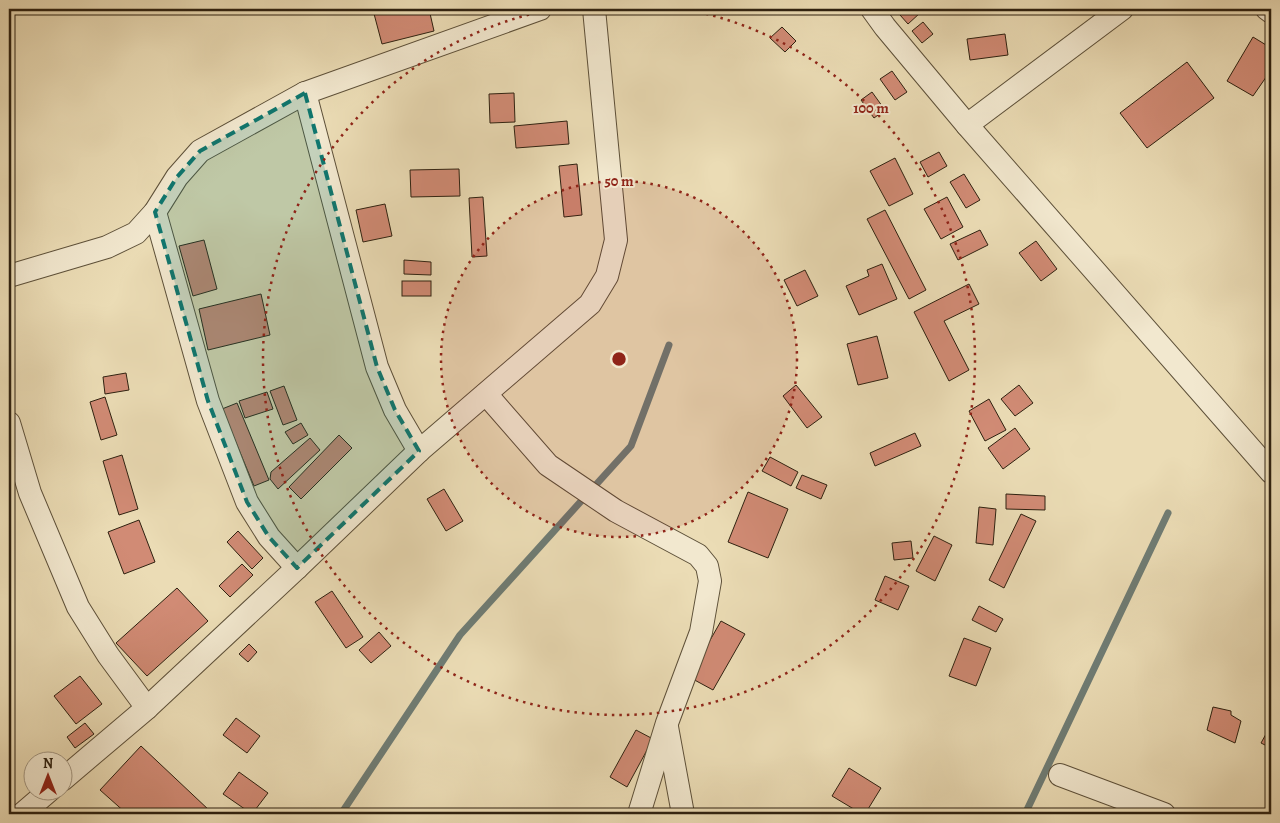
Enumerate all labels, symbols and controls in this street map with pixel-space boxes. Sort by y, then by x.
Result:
text: 100 m [853,98,889,118]
text: 50 m [604,171,634,191]
centre of rings [610,350,628,368]
north arrow [22,750,72,800]
text: N [43,754,53,773]

